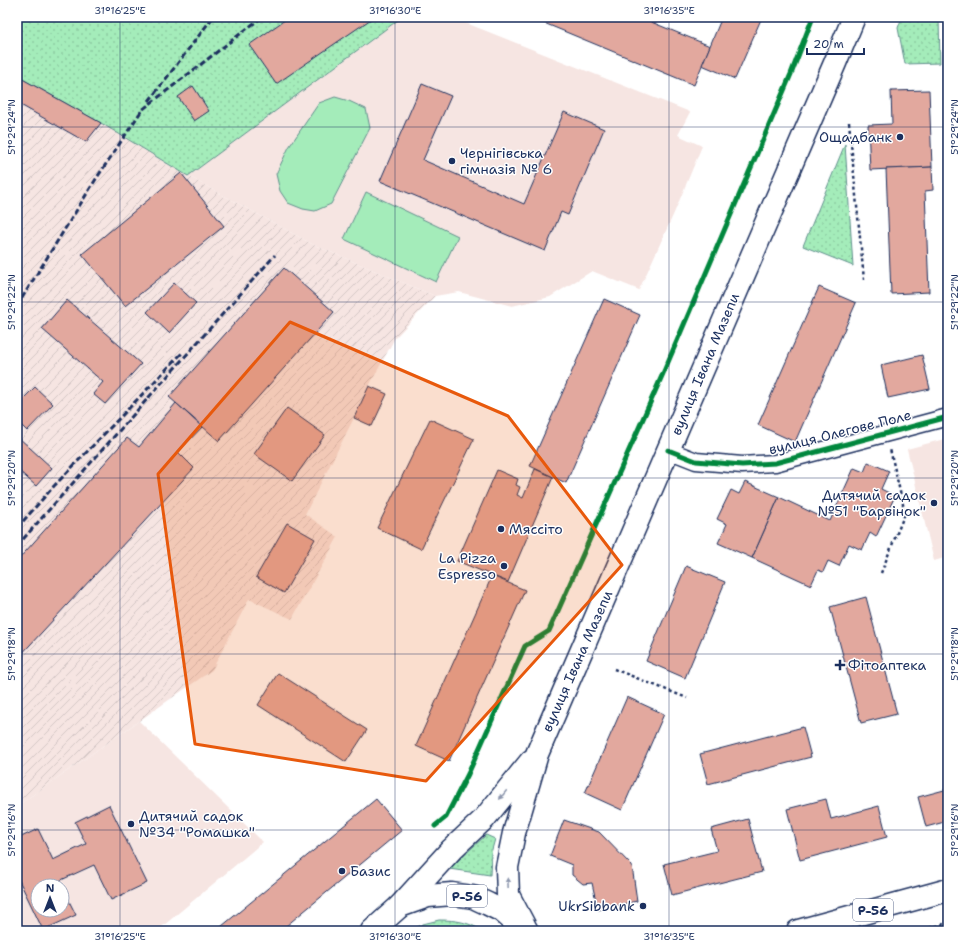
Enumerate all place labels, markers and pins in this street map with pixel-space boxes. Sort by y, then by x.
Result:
place label: Ощадбанк [819,128,893,146]
marker: Ощадбанк [895,132,905,142]
place label: Чернігівська гімназія № 6 [460,144,552,178]
marker: Чернігівська гімназія № 6 [447,156,457,166]
place label: Дитячий садок №51 "Барвінок" [817,486,927,520]
marker: Дитячий садок №51 "Барвінок" [929,498,939,508]
place label: Мяссіто [509,520,563,538]
marker: Мяссіто [496,524,506,534]
place label: La Pizza Espresso [438,549,496,583]
marker: La Pizza Espresso [499,561,509,571]
place label: Фітоаптека [848,656,927,674]
marker: Фітоаптека [835,660,845,670]
place label: Дитячий садок №34 "Ромашка" [139,807,255,841]
marker: Дитячий садок №34 "Ромашка" [126,819,136,829]
place label: Базис [350,862,391,880]
marker: Базис [337,866,347,876]
place label: UkrSibbank [558,897,635,915]
marker: UkrSibbank [638,901,648,911]

